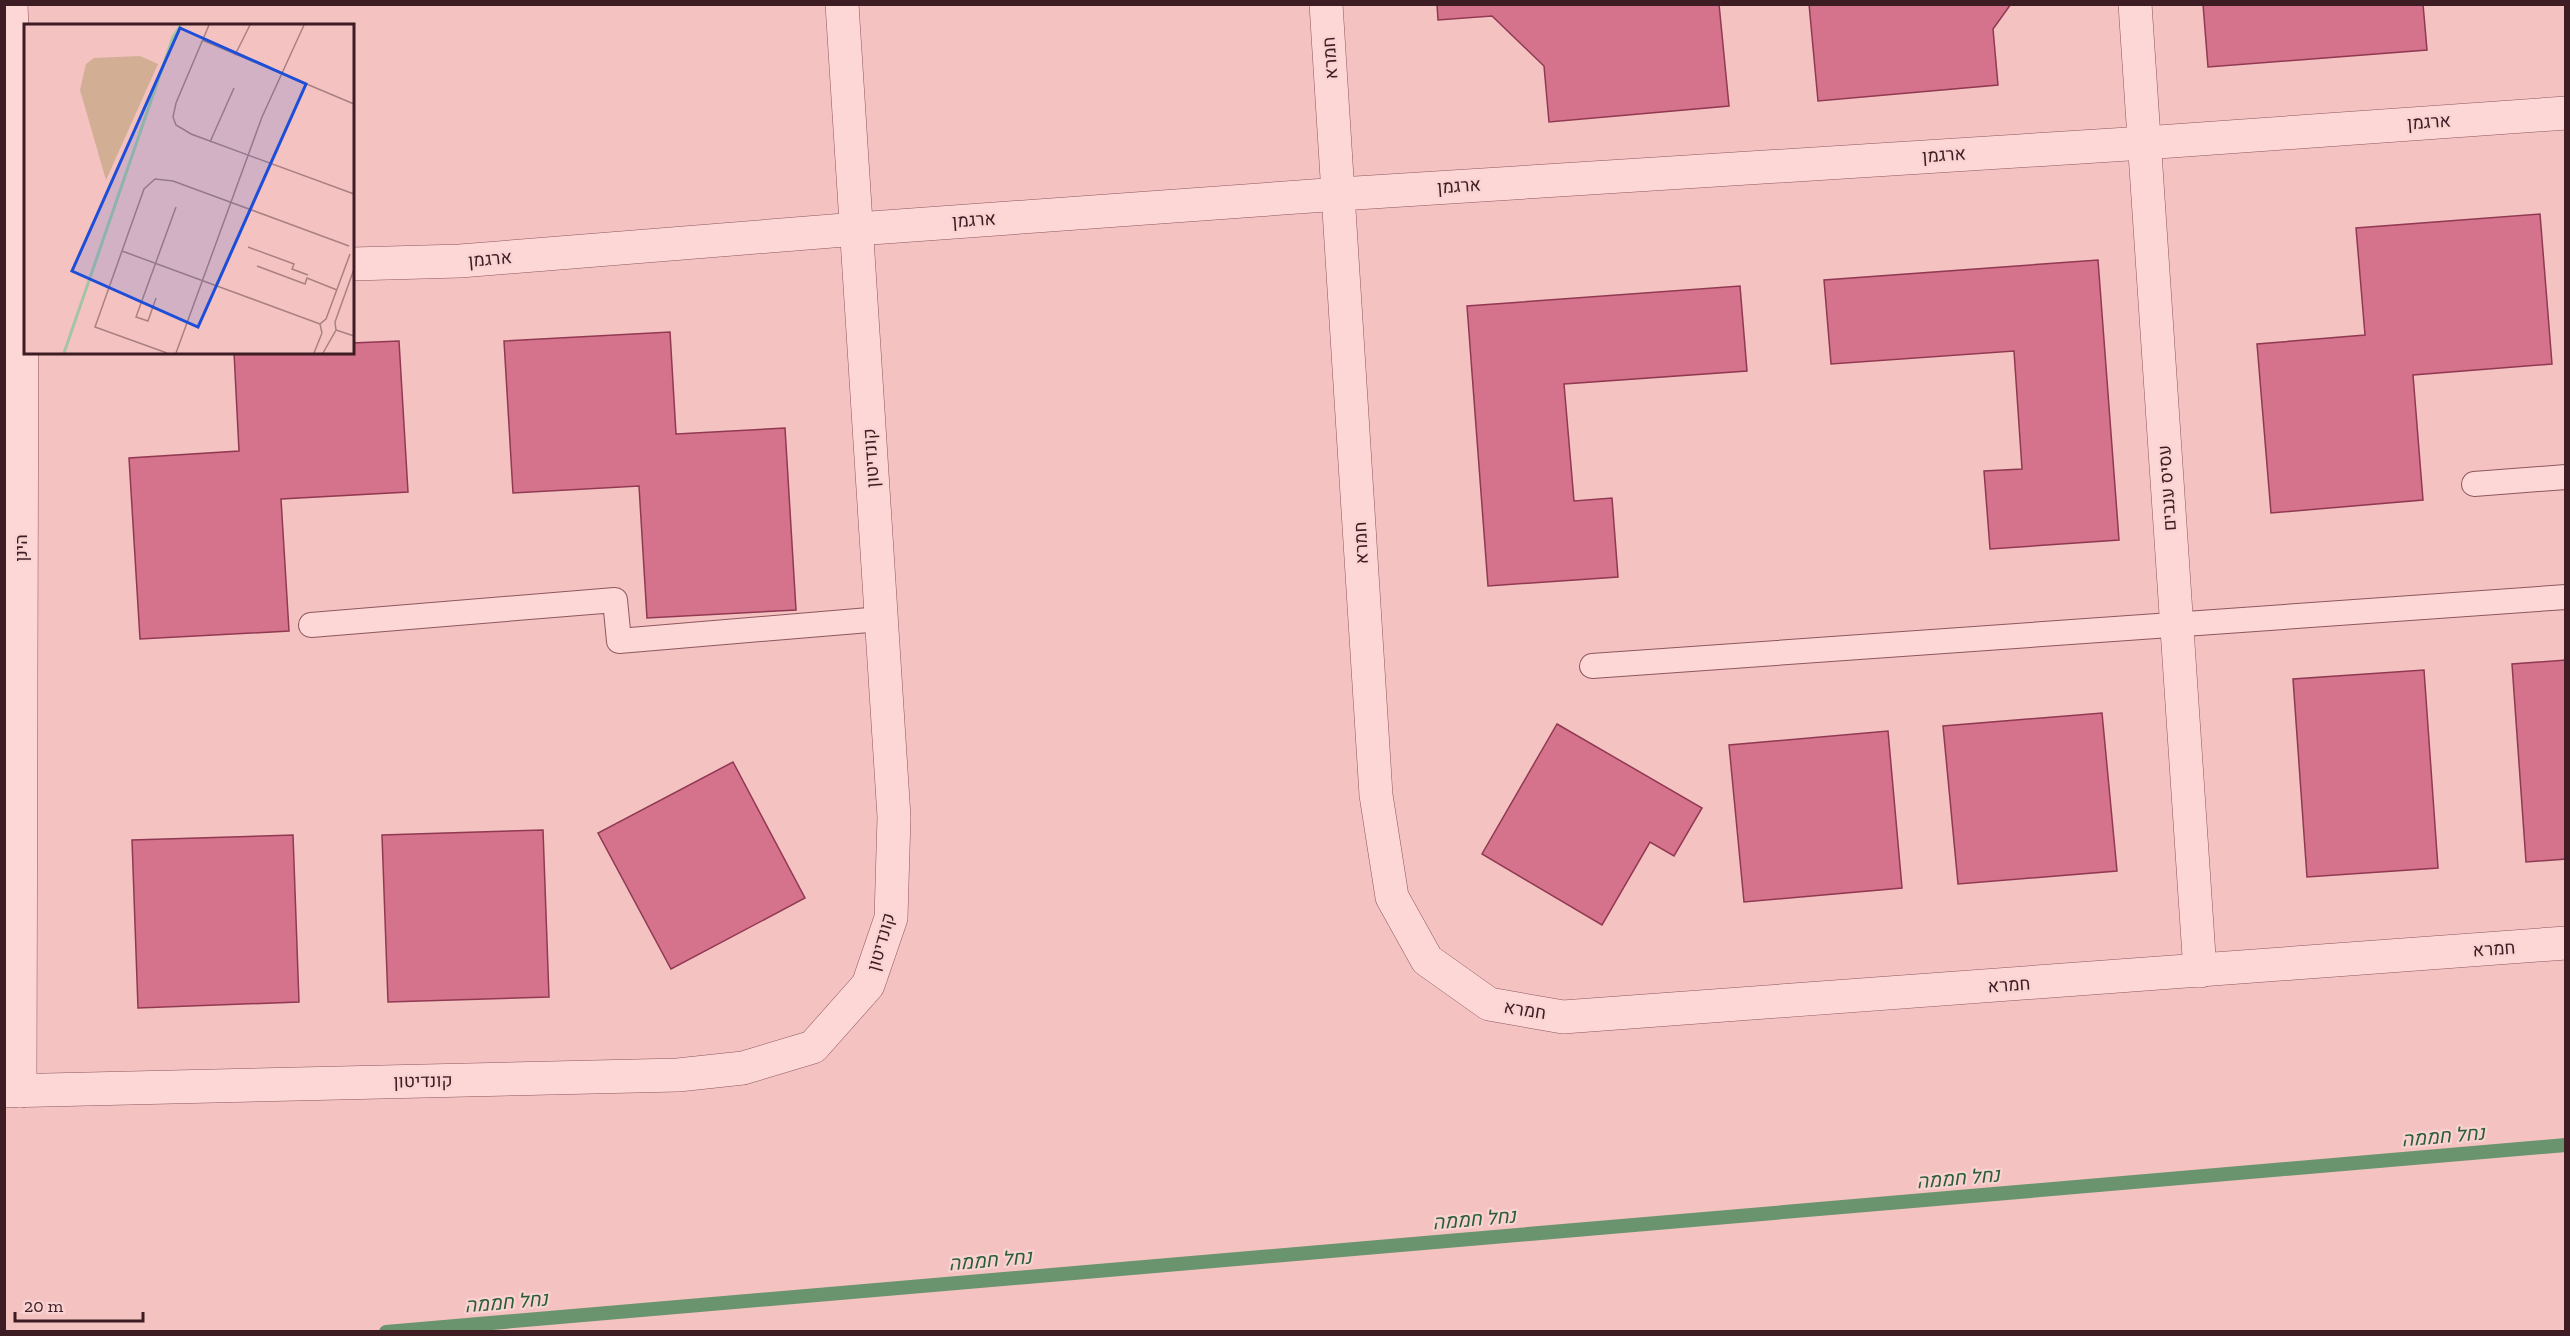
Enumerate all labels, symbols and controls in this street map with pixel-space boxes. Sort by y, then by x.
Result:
inset map [24,24,354,354]
street label: חמרא [1318,36,1342,80]
street label: ארגמן [2406,109,2452,135]
street label: ארגמן [1921,142,1967,168]
street label: ארגמן [1436,173,1482,199]
street label: ארגמן [951,207,997,233]
street label: ארגמן [467,246,513,272]
street label: קונדיטון [858,428,884,488]
street label: עסיס ענבים [2153,444,2181,532]
street label: חמרא [1349,521,1373,565]
street label: הינן [10,534,32,562]
street label: קונדיטון [862,910,900,974]
street label: חמרא [2472,937,2516,961]
street label: חמרא [1987,973,2031,997]
street label: חמרא [1502,996,1548,1024]
street label: קונדיטון [393,1069,453,1093]
water label: נחל חממה [2400,1120,2487,1152]
water label: נחל חממה [1915,1162,2002,1194]
water label: נחל חממה [1431,1203,1518,1235]
water label: נחל חממה [947,1244,1034,1276]
scale bar [15,1285,142,1323]
water label: נחל חממה [463,1286,550,1318]
text: 20 m [24,1295,64,1317]

